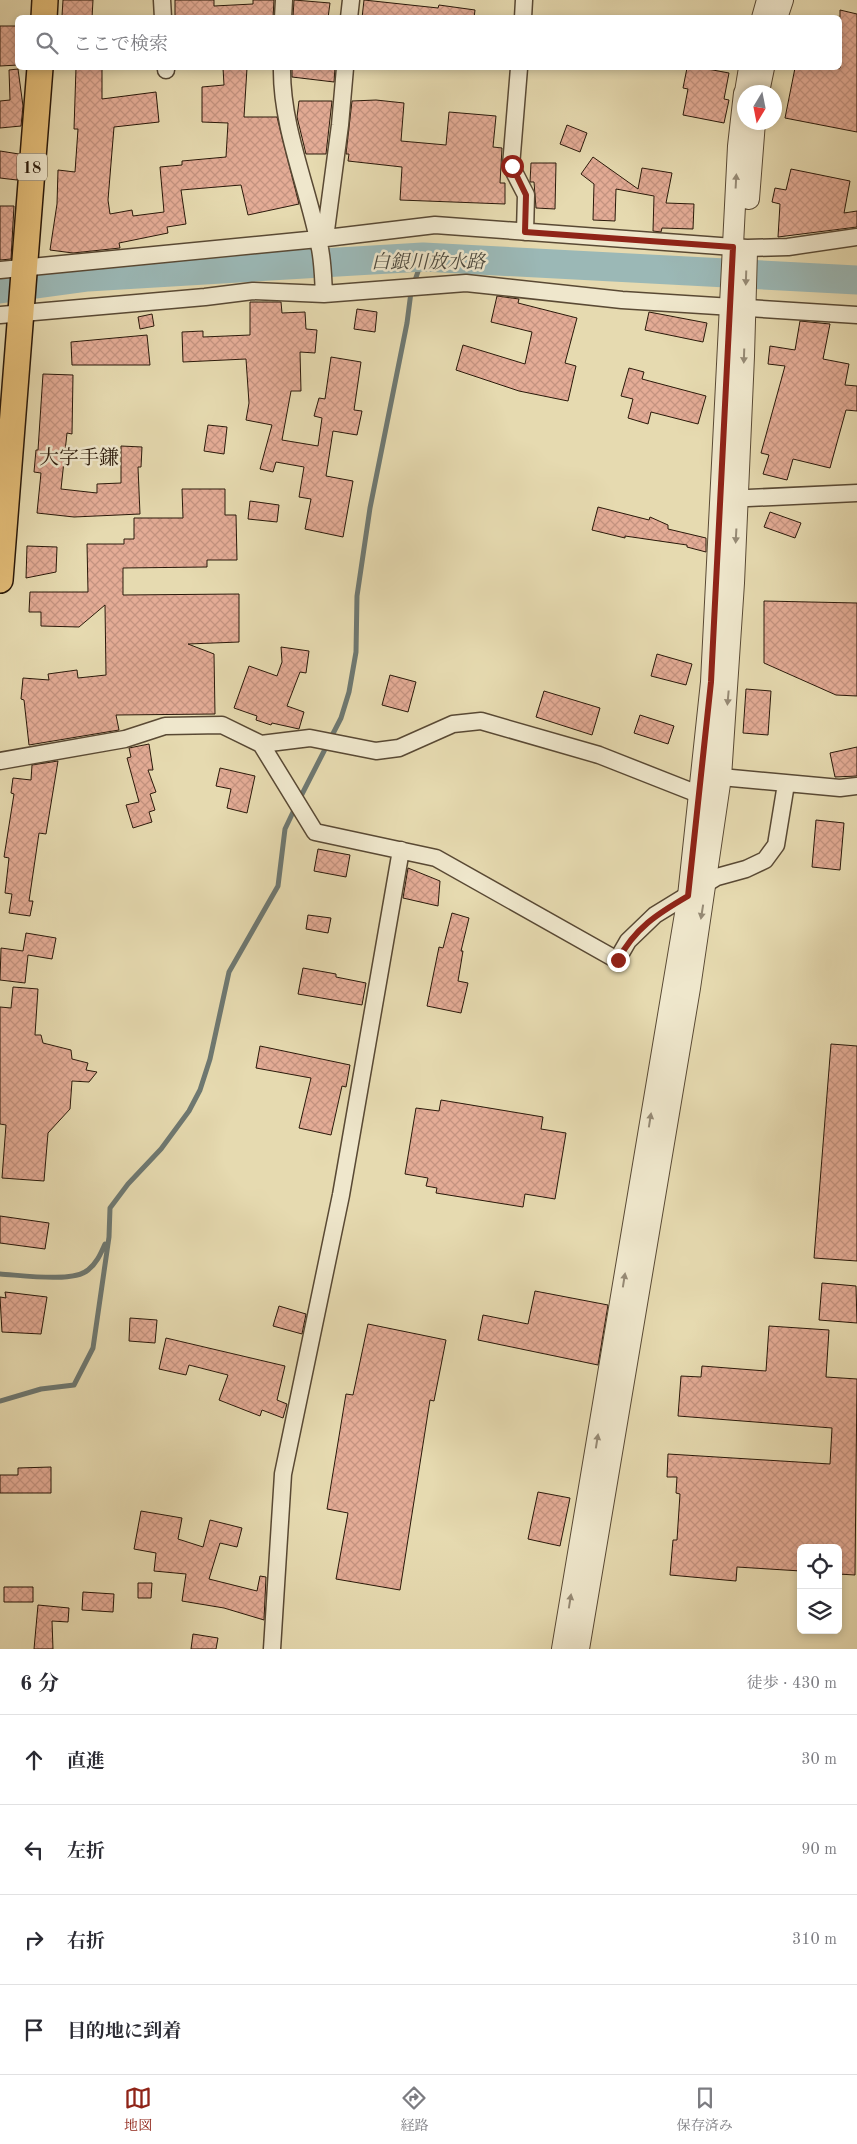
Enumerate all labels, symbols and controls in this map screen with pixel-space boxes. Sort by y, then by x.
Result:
search box [15,15,842,70]
icon: search [33,29,61,57]
text: ここで検索 [73,36,168,55]
north arrow [737,85,782,130]
road number: 18 [17,154,47,180]
route start [501,155,524,178]
one-way arrow [732,173,740,189]
water label: 白銀川放水路 [371,252,487,273]
one-way arrow [741,270,749,286]
one-way arrow [740,348,748,364]
district label: 大字手鎌 [39,447,119,469]
one-way arrow [732,528,740,544]
one-way arrow [723,691,731,707]
one-way arrow [697,904,705,920]
route end [607,949,630,972]
one-way arrow [647,1112,655,1128]
one-way arrow [620,1272,628,1288]
one-way arrow [594,1432,602,1448]
map controls [797,1544,842,1634]
button: locate [797,1544,842,1589]
button: layers [797,1589,842,1634]
one-way arrow [567,1593,575,1609]
text: 6 分 [20,1674,59,1695]
text: 徒歩 · 430 m [747,1676,837,1692]
icon: ahead [20,1746,48,1774]
text: 30 m [801,1752,837,1768]
text: 直進 [67,1753,105,1772]
icon: left [20,1836,48,1864]
text: 90 m [801,1842,837,1858]
text: 左折 [67,1843,105,1862]
icon: right [20,1926,48,1954]
text: 310 m [792,1932,837,1948]
text: 右折 [67,1933,105,1952]
icon: arrive [20,2016,48,2044]
text: 目的地に到着 [67,2023,181,2042]
tab: 地図 [124,2084,152,2135]
tab: 経路 [400,2084,428,2135]
tab: 保存済み [677,2084,733,2135]

